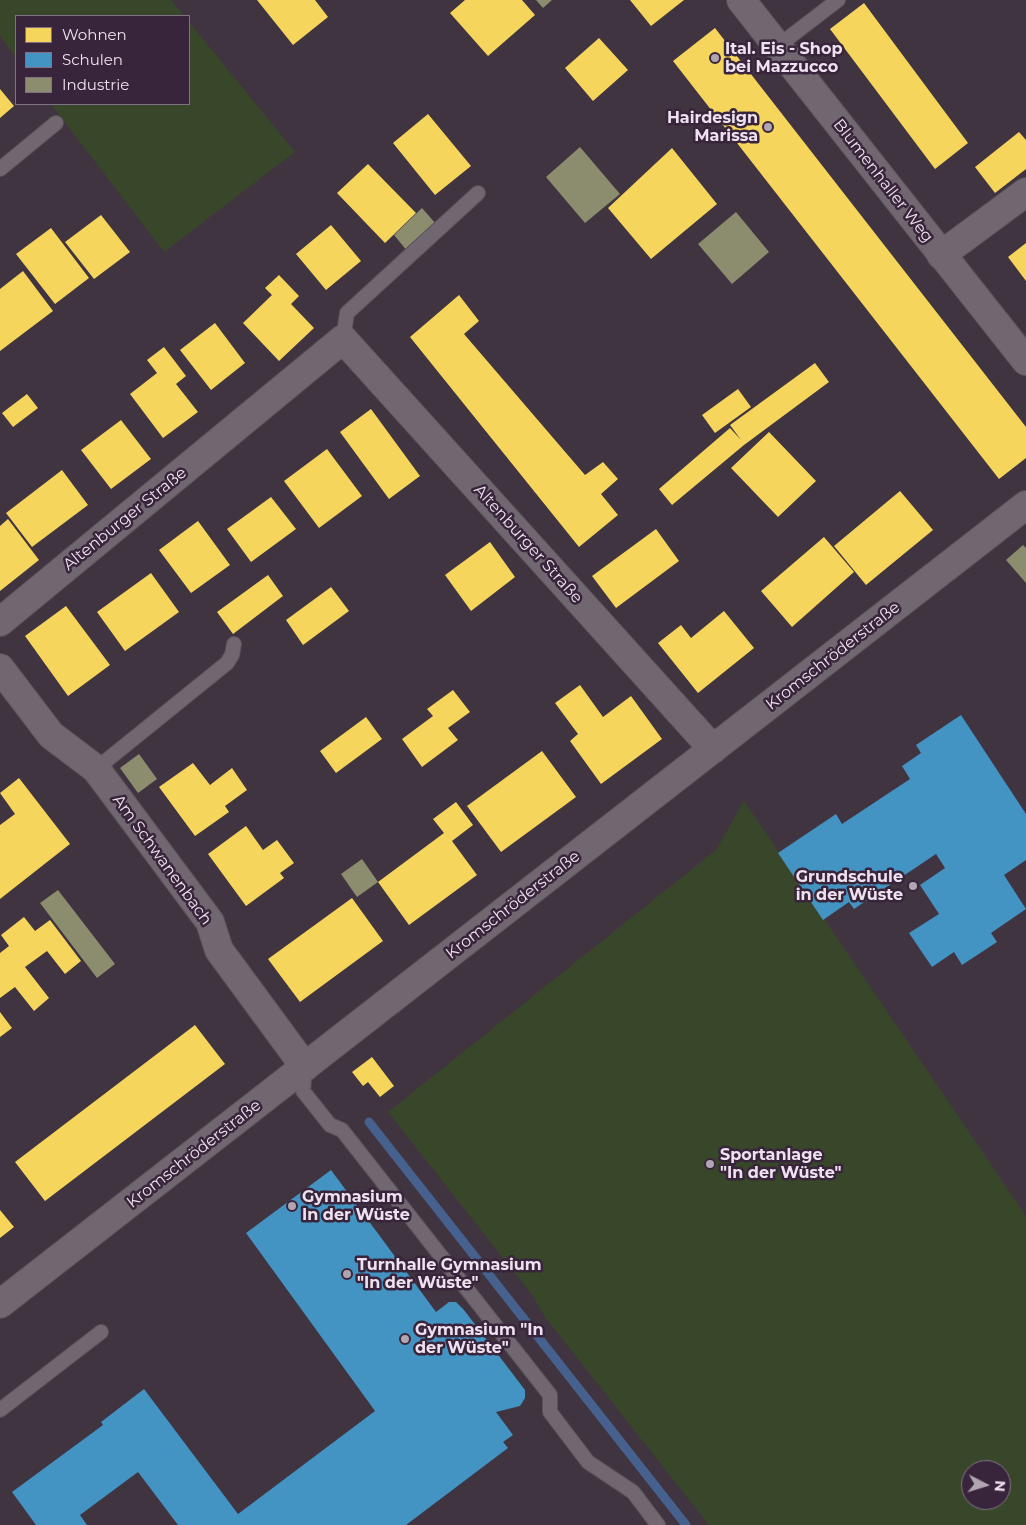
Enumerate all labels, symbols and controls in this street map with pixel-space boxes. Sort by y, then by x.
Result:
legend [15,15,190,105]
text: Wohnen [62,25,127,44]
place label: Ital. Eis - Shop bei Mazzucco [725,39,842,77]
text: Schulen [62,50,123,69]
marker: Ital. Eis - Shop bei Mazzucco [709,52,721,64]
text: Industrie [62,75,129,94]
place label: Hairdesign Marissa [667,108,758,146]
street label: Blumenhaller Weg [829,116,937,246]
marker: Hairdesign Marissa [762,121,774,133]
street label: Altenburger Straße [59,463,191,575]
street label: Altenburger Straße [470,481,586,607]
street label: Kromschröderstraße [762,598,904,714]
street label: Am Schwanenbach [108,791,216,929]
street label: Kromschröderstraße [442,847,584,963]
place label: Grundschule in der Wüste [796,867,903,905]
marker: Grundschule in der Wüste [907,880,919,892]
street label: Kromschröderstraße [123,1096,265,1212]
place label: Sportanlage "In der Wüste" [720,1145,841,1183]
marker: Sportanlage "In der Wüste" [704,1158,716,1170]
place label: Gymnasium In der Wüste [302,1187,410,1225]
marker: Gymnasium In der Wüste [286,1200,298,1212]
place label: Turnhalle Gymnasium "In der Wüste" [357,1255,541,1293]
marker: Turnhalle Gymnasium "In der Wüste" [341,1268,353,1280]
place label: Gymnasium "In der Wüste" [415,1320,544,1358]
marker: Gymnasium "In der Wüste" [399,1333,411,1345]
north arrow [961,1460,1011,1510]
text: N [990,1480,1009,1493]

